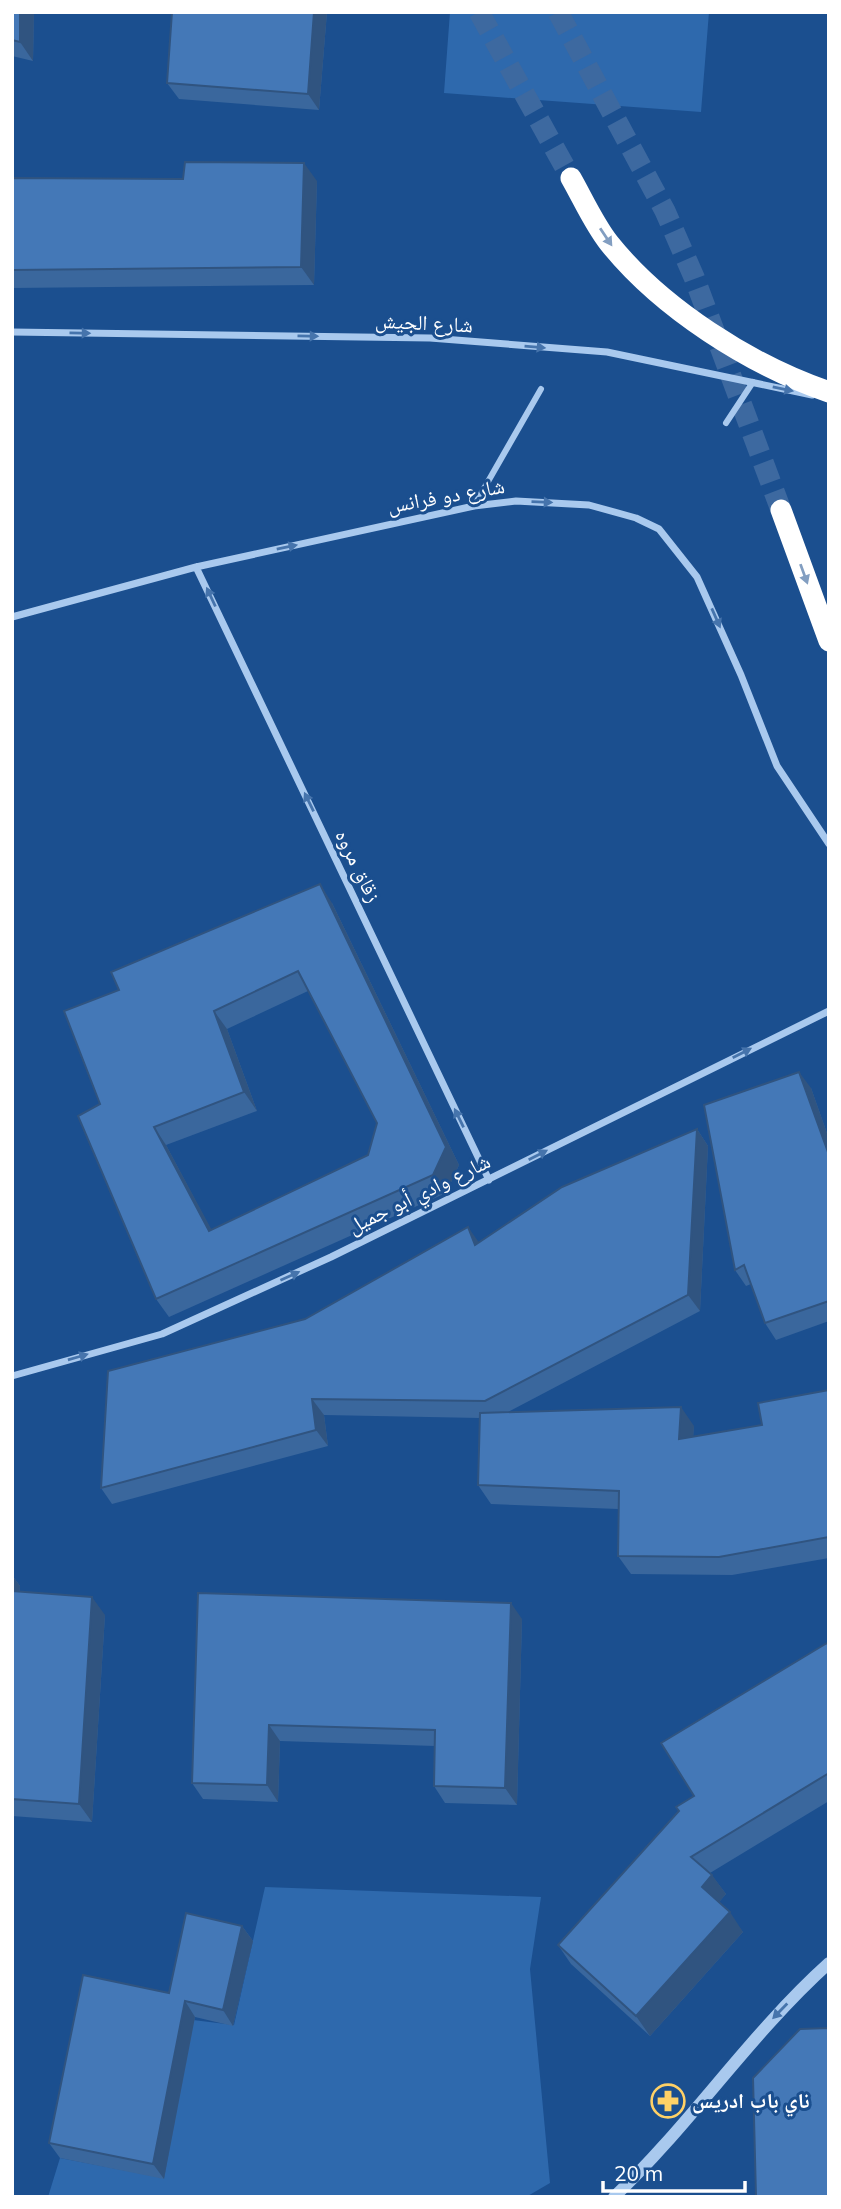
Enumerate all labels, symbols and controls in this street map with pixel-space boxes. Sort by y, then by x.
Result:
one-way arrow [599,227,612,246]
street label: شارع الجيش [375,306,474,339]
one-way arrow [70,327,92,339]
one-way arrow [297,331,319,342]
one-way arrow [524,342,546,353]
one-way arrow [772,384,794,395]
street label: شارع دو فرانس [385,472,507,519]
one-way arrow [531,496,553,507]
one-way arrow [276,541,298,552]
one-way arrow [799,563,810,584]
one-way arrow [205,587,216,607]
one-way arrow [710,608,722,628]
one-way arrow [303,792,314,812]
street label: زقاق مروه [329,825,388,907]
one-way arrow [732,1048,752,1059]
one-way arrow [454,1108,465,1128]
street label: شارع وادي أبو جميل [343,1147,496,1243]
one-way arrow [528,1149,548,1160]
one-way arrow [280,1270,300,1282]
one-way arrow [68,1352,89,1362]
one-way arrow [773,2002,789,2019]
pharmacy icon: ناي باب ادريس [649,2082,687,2120]
place label: ناي باب ادريس [692,2087,809,2117]
scale bar [603,2150,745,2194]
text: 20 m [614,2160,663,2186]

